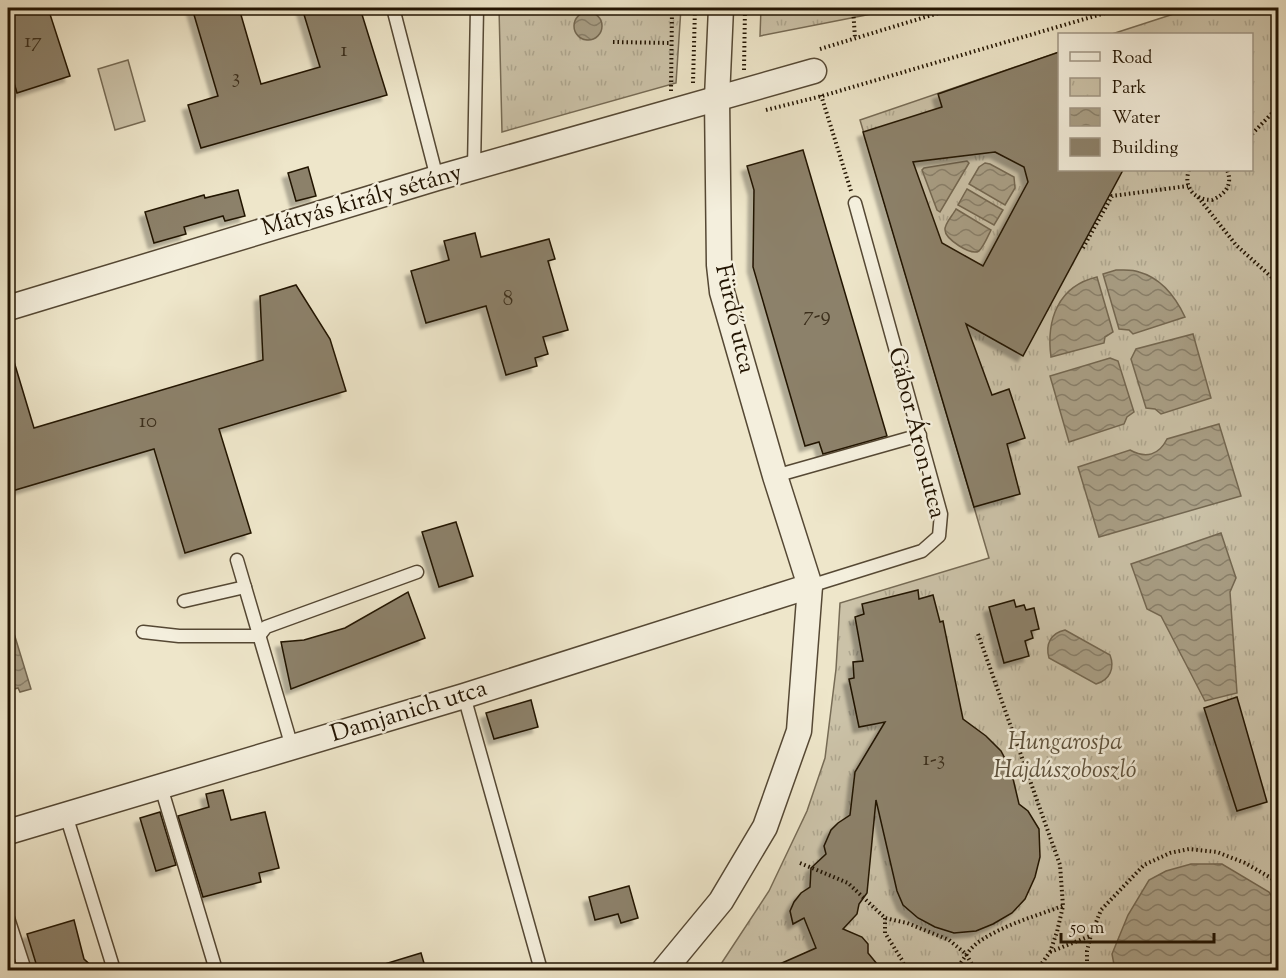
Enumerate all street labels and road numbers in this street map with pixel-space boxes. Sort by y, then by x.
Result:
street label: Mátyás király sétány [258,156,466,246]
street label: Fürdő utca [705,261,763,377]
street label: Gábor Áron utca [878,344,954,522]
street label: Damjanich utca [327,672,491,752]

